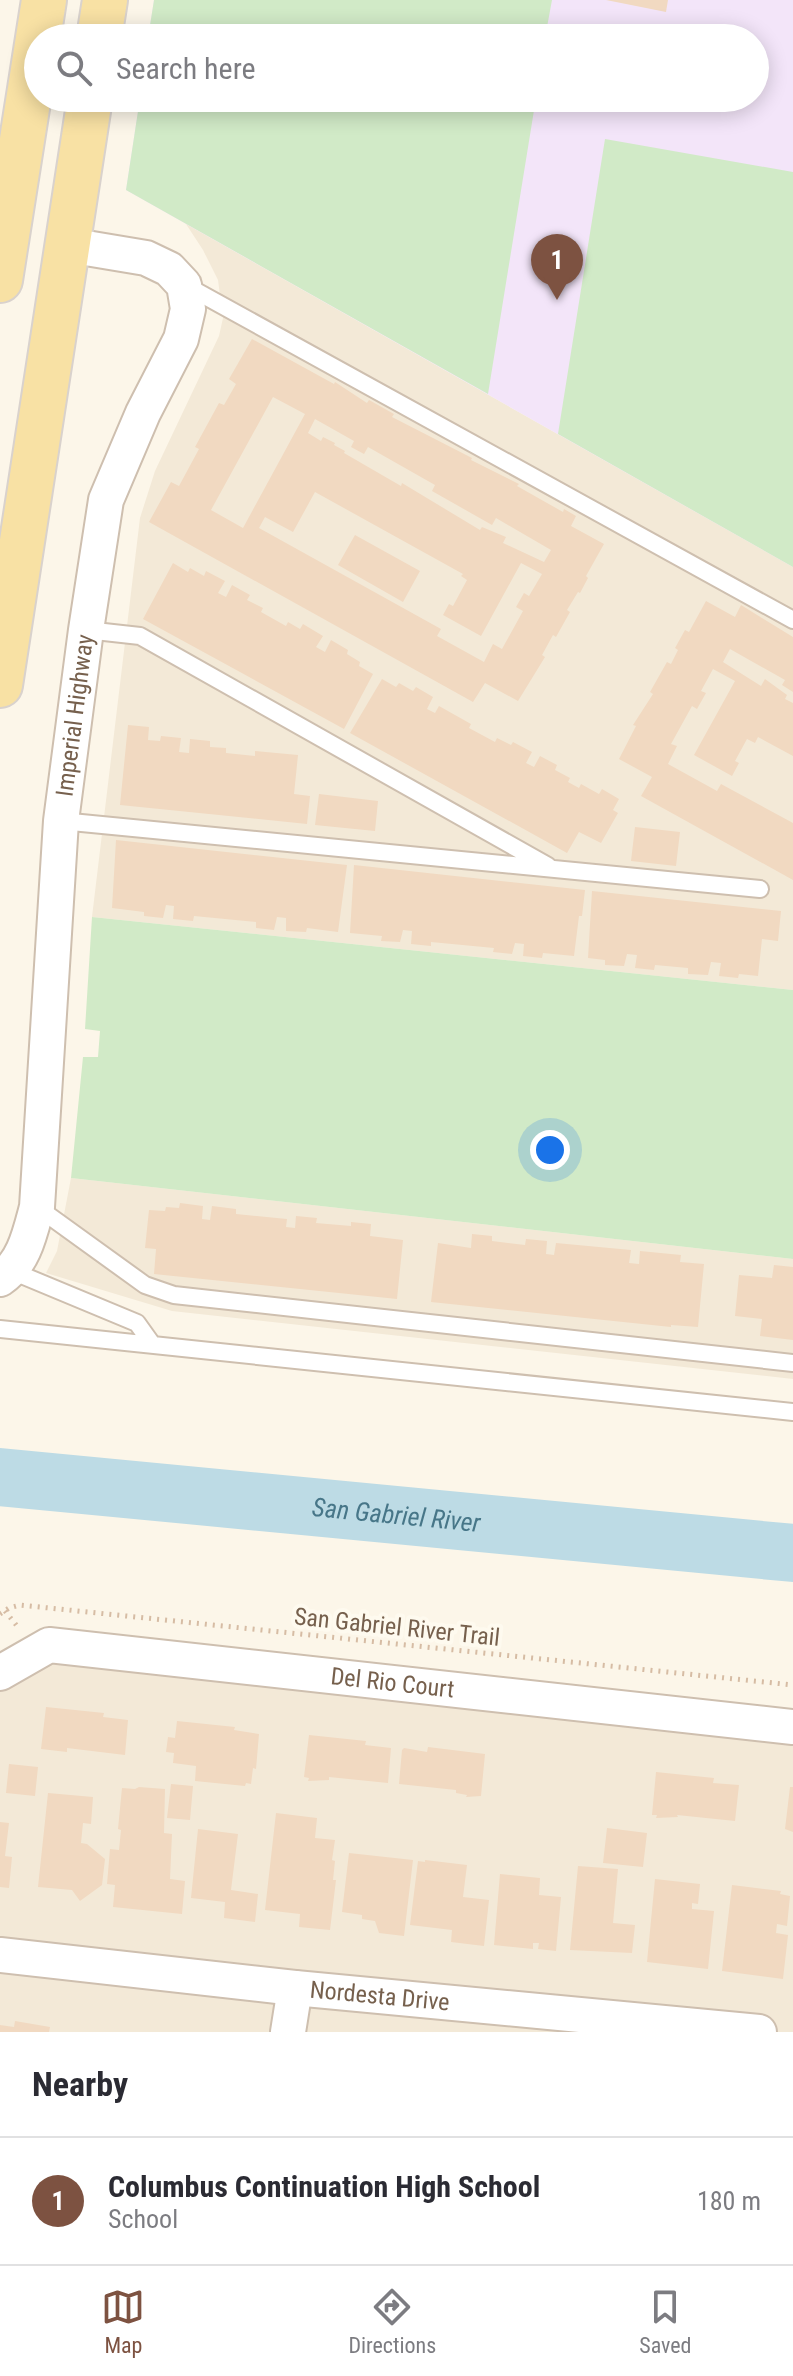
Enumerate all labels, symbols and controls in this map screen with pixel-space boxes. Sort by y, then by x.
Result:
search box [24,24,769,112]
icon: search [52,46,96,90]
text: Search here [116,51,256,86]
pin: 1 [531,234,583,300]
street label: Imperial Highway [50,633,99,798]
your location [530,1130,570,1170]
water label: San Gabriel River [311,1492,483,1538]
street label: San Gabriel River Trail [293,1602,501,1652]
street label: Del Rio Court [329,1662,456,1704]
street label: Nordesta Drive [309,1975,451,2017]
text: Nearby [32,2064,128,2104]
text: Columbus Continuation High School [108,2169,540,2204]
text: 1 [51,2186,65,2216]
text: 180 m [697,2186,761,2216]
text: School [108,2204,178,2234]
tab: Map [101,2285,145,2358]
tab: Directions [348,2285,436,2358]
tab: Saved [639,2285,692,2358]

